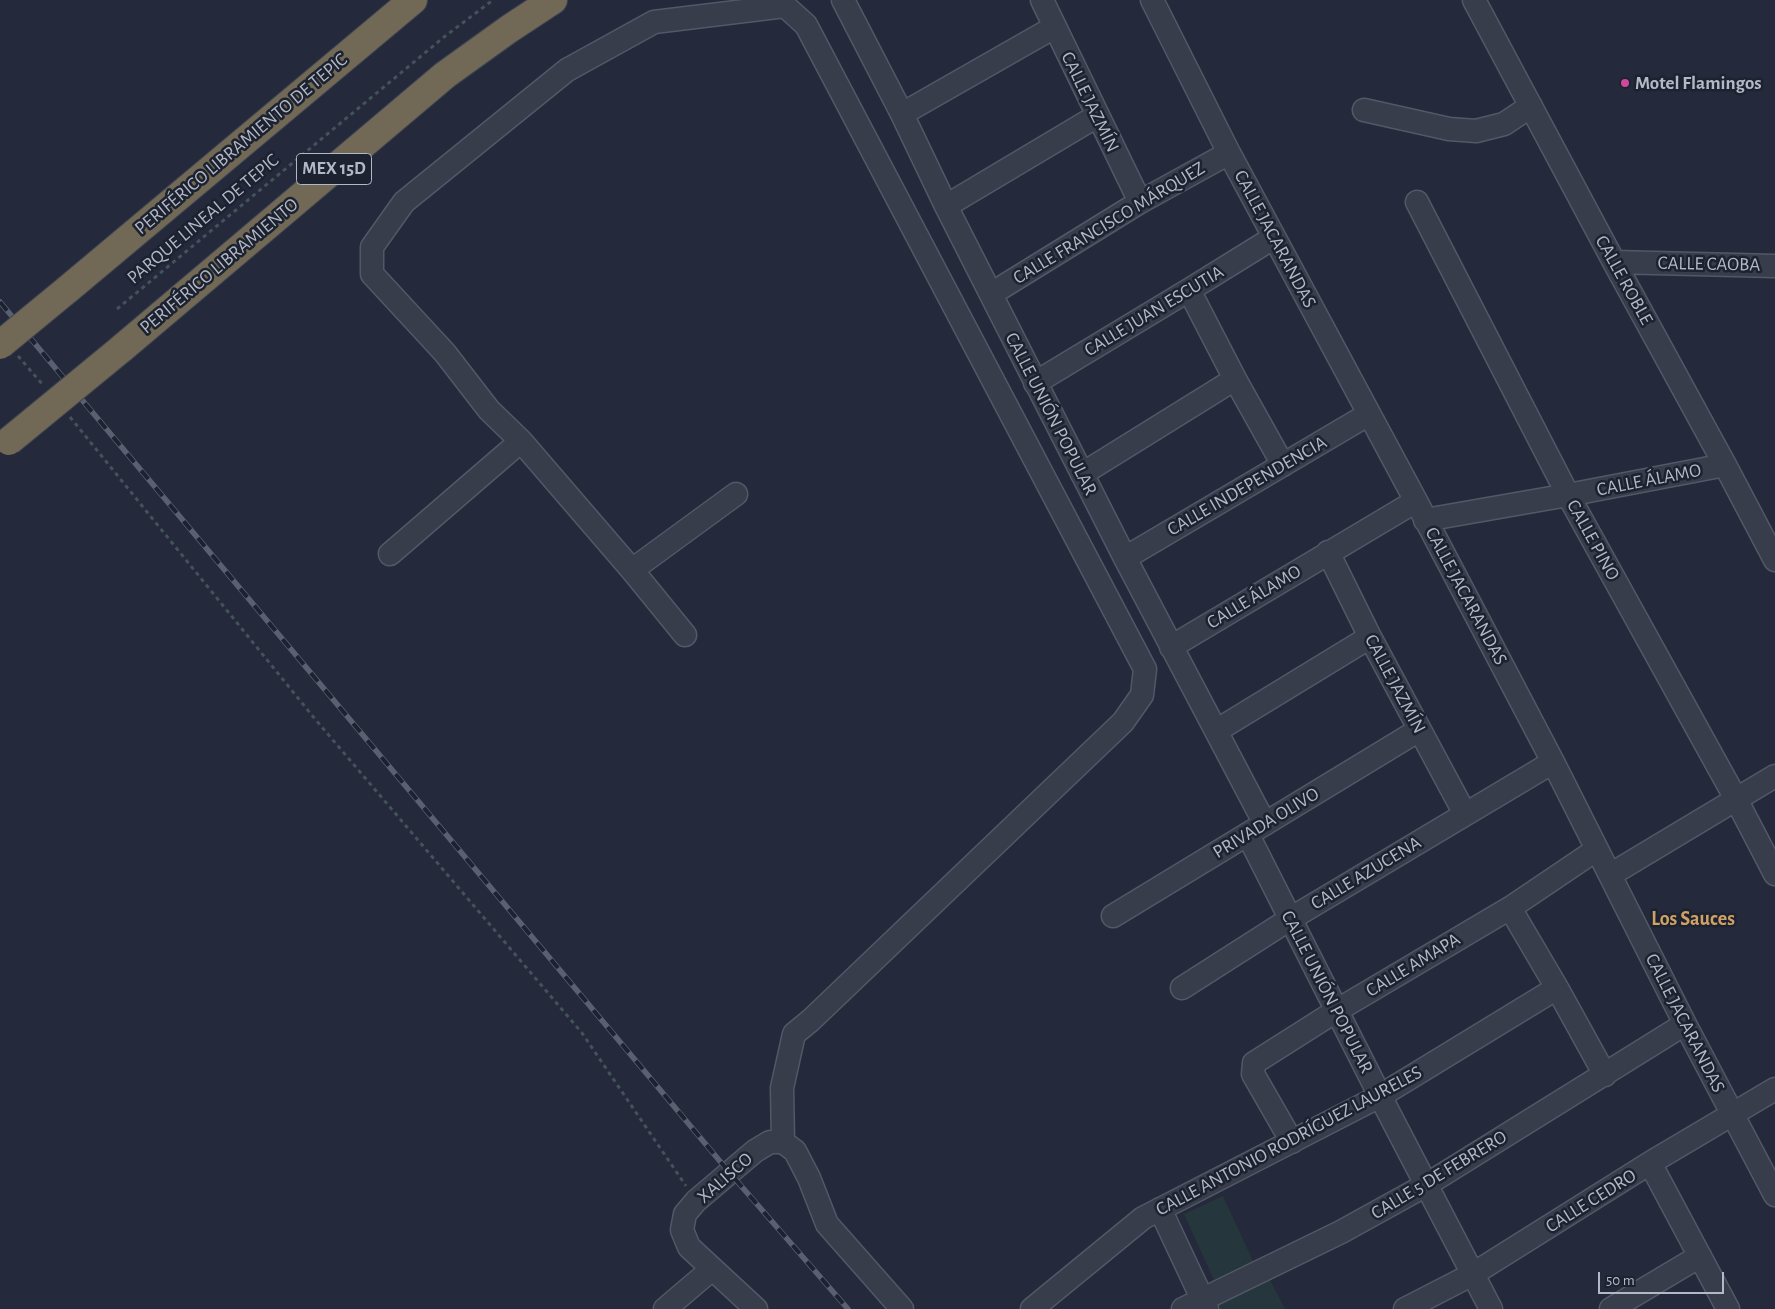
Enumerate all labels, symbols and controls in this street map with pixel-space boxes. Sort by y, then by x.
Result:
street label: PERIFÉRICO LIBRAMIENTO DE TEPIC [130,48,352,240]
street label: CALLE JAZMÍN [1056,48,1124,156]
place label: Motel Flamingos [1635,72,1762,94]
marker: Motel Flamingos [1619,77,1631,89]
street label: PARQUE LINEAL DE TEPIC [122,149,284,289]
road number: MEX 15D [296,153,372,184]
street label: CALLE FRANCISCO MÁRQUEZ [1009,157,1209,289]
street label: CALLE JACARANDAS [1229,166,1321,312]
street label: PERIFÉRICO LIBRAMIENTO [135,193,303,339]
street label: CALLE ROBLE [1590,231,1658,329]
street label: CALLE CAOBA [1657,252,1761,276]
street label: CALLE JUAN ESCUTIA [1080,260,1228,362]
street label: CALLE UNIÓN POPULAR [1000,329,1102,499]
street label: CALLE INDEPENDENCIA [1163,431,1331,541]
street label: CALLE ÁLAMO [1595,459,1703,501]
street label: CALLE PINO [1562,496,1624,584]
street label: CALLE JACARANDAS [1420,523,1512,669]
street label: CALLE ÁLAMO [1203,560,1305,634]
street label: CALLE JAZMÍN [1359,631,1431,737]
street label: PRIVADA OLIVO [1209,782,1323,864]
street label: CALLE AZUCENA [1307,831,1425,915]
street label: CALLE UNIÓN POPULAR [1276,907,1378,1077]
district label: Los Sauces [1651,907,1735,931]
street label: CALLE AMAPA [1362,928,1464,1002]
street label: CALLE JACARANDAS [1640,950,1730,1096]
street label: CALLE ANTONIO RODRÍGUEZ LAURELES [1152,1061,1426,1221]
street label: CALLE 5 DE FEBRERO [1367,1125,1511,1225]
street label: XALISCO [693,1148,757,1208]
street label: CALLE CEDRO [1541,1164,1641,1238]
scale bar [1600,1262,1726,1294]
text: 50 m [1606,1273,1635,1288]

